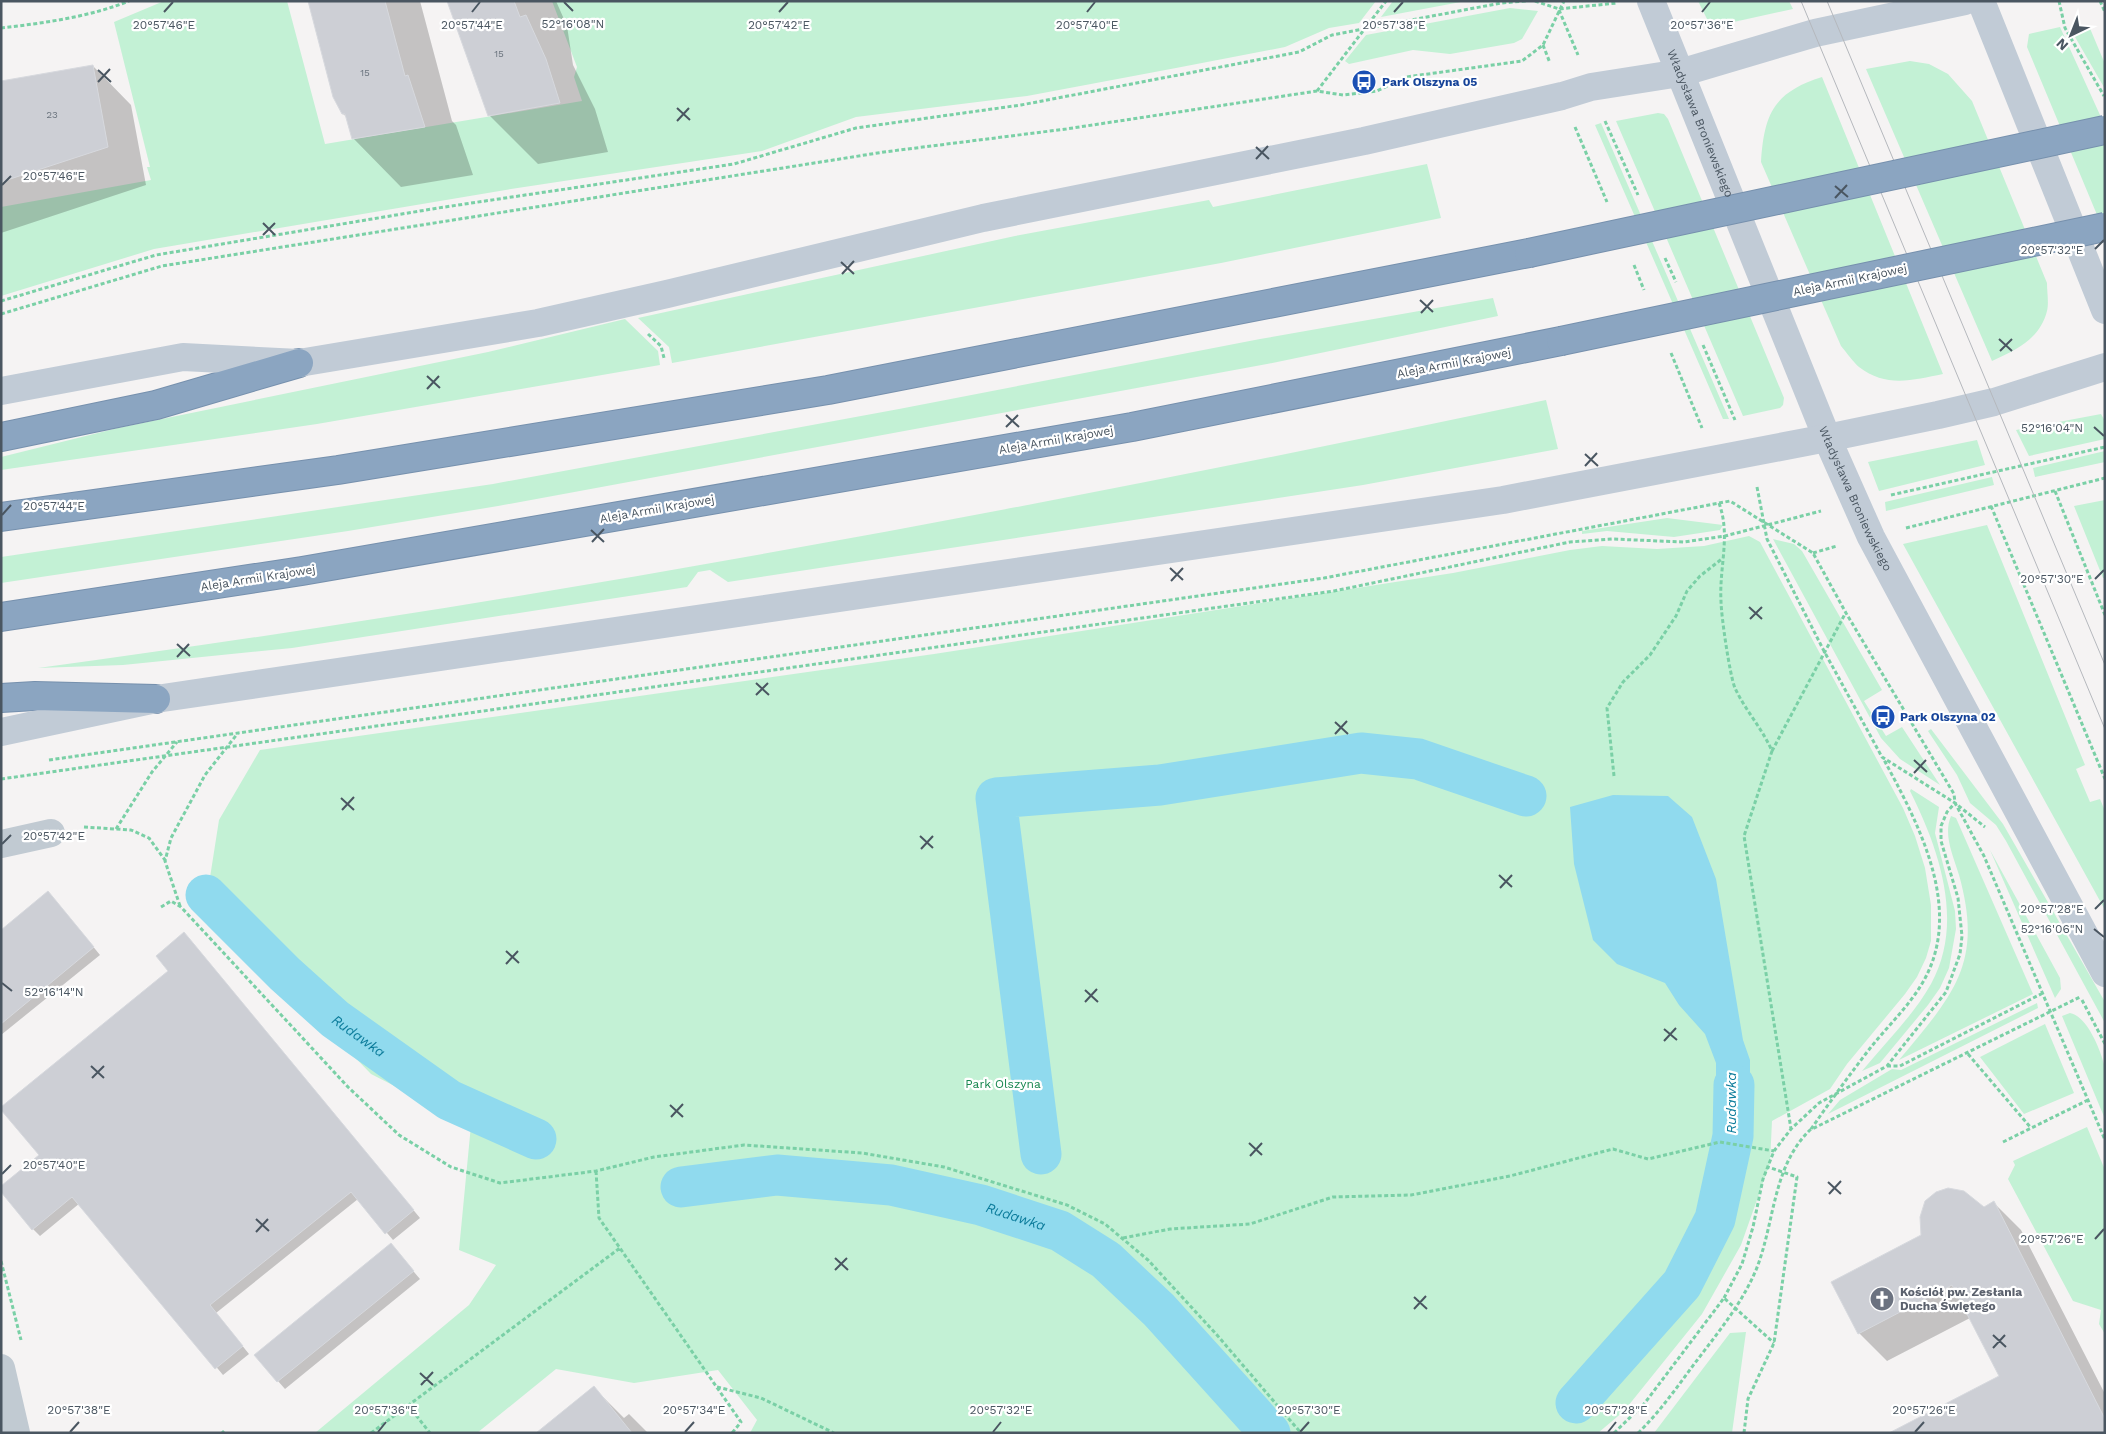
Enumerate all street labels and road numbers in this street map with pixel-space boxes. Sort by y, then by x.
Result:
street label: Władysława Broniewskiego [1664,47,1736,199]
street label: Aleja Armii Krajowej [1792,261,1908,299]
street label: Aleja Armii Krajowej [1396,345,1512,381]
street label: Aleja Armii Krajowej [998,423,1114,457]
street label: Władysława Broniewskiego [1816,424,1895,573]
street label: Aleja Armii Krajowej [599,492,715,526]
street label: Aleja Armii Krajowej [200,562,316,594]

